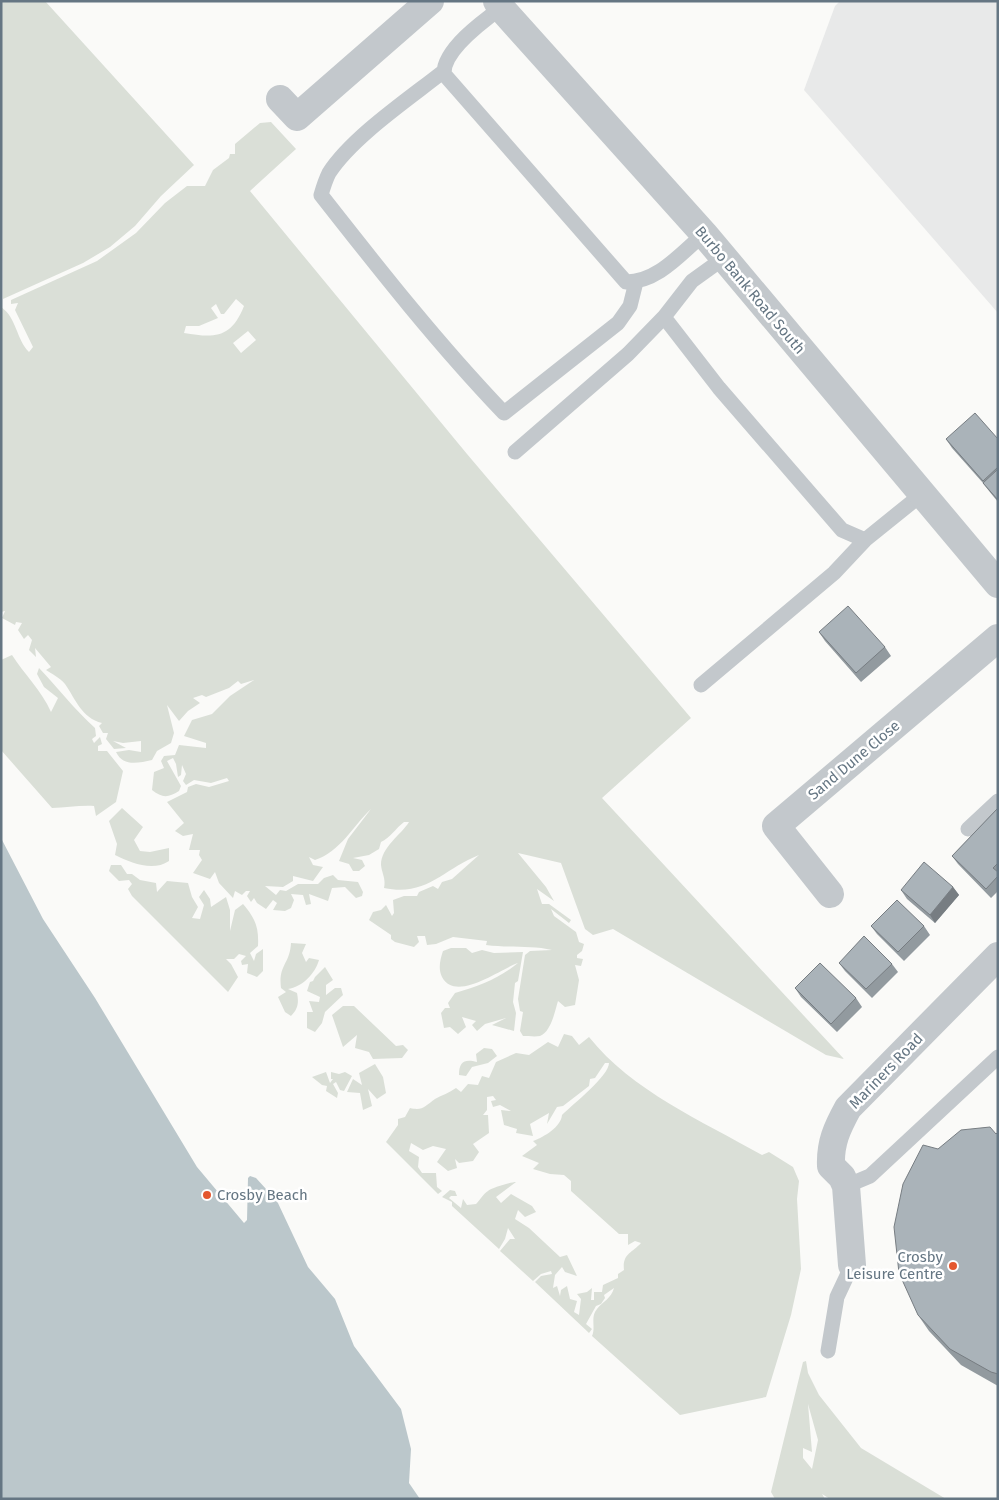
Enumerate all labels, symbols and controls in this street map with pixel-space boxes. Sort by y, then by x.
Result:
street label: Burbo Bank Road South [691,222,809,358]
street label: Sand Dune Close [805,716,903,804]
street label: Mariners Road [846,1030,926,1112]
place label: Crosby Beach [217,1186,308,1204]
marker: Crosby Beach [201,1189,213,1201]
place label: Crosby Leisure Centre [846,1248,944,1283]
marker: Crosby Leisure Centre [947,1260,959,1272]

